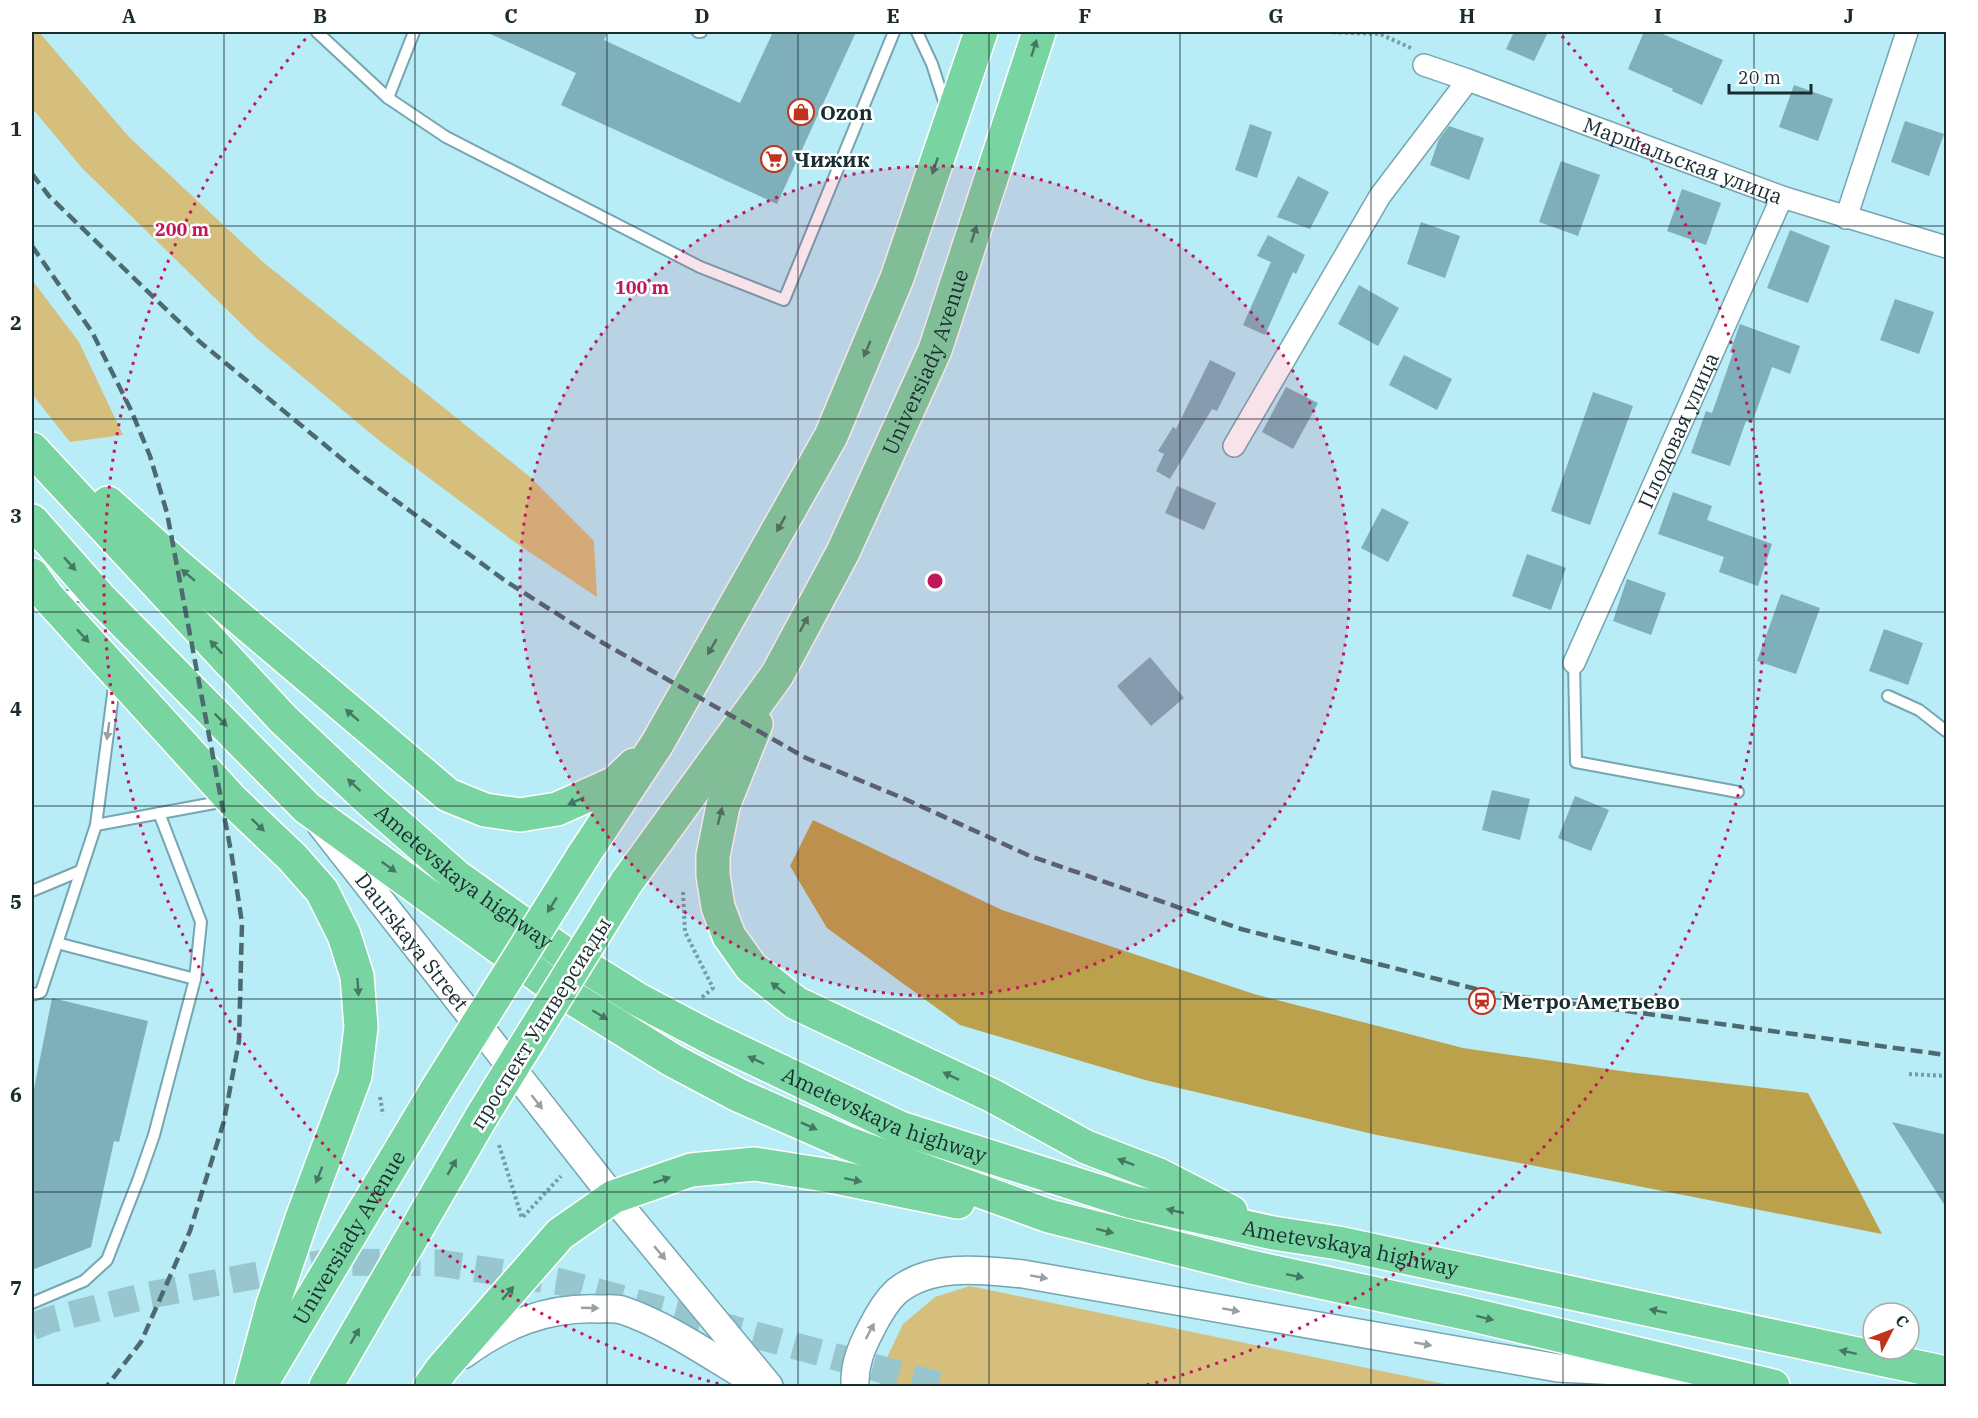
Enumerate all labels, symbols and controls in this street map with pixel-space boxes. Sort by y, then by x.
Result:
text: A [122,2,136,29]
text: B [313,2,327,29]
text: C [504,2,518,29]
text: D [694,2,710,29]
text: E [886,2,900,29]
text: F [1079,2,1091,29]
text: G [1268,2,1284,29]
text: H [1459,2,1475,29]
text: I [1654,2,1662,29]
text: J [1844,2,1854,29]
one-way arrow [1030,39,1039,57]
scale bar [1729,57,1812,95]
text: 20 m [1738,66,1781,89]
shop icon: Ozon [786,97,816,127]
place label: Ozon [820,98,873,126]
street label: Маршальская улица [1579,110,1787,210]
text: 1 [10,115,22,142]
supermarket icon: Чижик [759,144,789,174]
place label: Чижик [794,145,870,173]
one-way arrow [930,158,940,176]
text: 200 m [155,218,210,241]
one-way arrow [969,225,979,243]
street label: Universiady Avenue [875,265,975,459]
text: 100 m [615,276,670,299]
text: 2 [10,309,22,336]
one-way arrow [862,340,871,358]
street label: Плодовая улица [1631,348,1725,512]
text: 3 [10,502,22,529]
one-way arrow [776,516,787,532]
one-way arrow [63,556,76,571]
one-way arrow [181,569,196,582]
centre of rings [925,571,945,591]
one-way arrow [799,615,809,632]
one-way arrow [76,628,89,643]
one-way arrow [707,639,717,656]
one-way arrow [210,640,223,655]
text: 4 [10,695,22,722]
one-way arrow [345,709,360,722]
one-way arrow [213,712,227,726]
one-way arrow [104,722,113,741]
one-way arrow [347,779,361,793]
one-way arrow [566,796,584,806]
street label: Ametevskaya highway [369,798,559,955]
one-way arrow [716,807,726,825]
one-way arrow [251,818,266,832]
one-way arrow [381,860,396,872]
street label: Daurskaya Street [349,866,475,1016]
text: 5 [10,888,22,915]
one-way arrow [546,897,557,914]
street label: проспект Универсиады [463,911,617,1135]
one-way arrow [353,977,363,996]
one-way arrow [770,983,785,995]
station icon: Метро Аметьево [1467,986,1497,1016]
place label: Метро Аметьево [1502,987,1680,1015]
one-way arrow [592,1009,608,1020]
one-way arrow [747,1055,764,1064]
street label: Ametevskaya highway [778,1060,991,1169]
one-way arrow [943,1071,960,1080]
text: 6 [10,1081,22,1108]
one-way arrow [531,1094,543,1109]
one-way arrow [800,1121,818,1131]
street label: Universiady Avenue [286,1145,411,1330]
one-way arrow [1117,1157,1135,1166]
one-way arrow [447,1159,458,1175]
one-way arrow [313,1166,323,1184]
one-way arrow [653,1175,671,1184]
one-way arrow [844,1176,862,1186]
one-way arrow [1165,1206,1184,1215]
street label: Ametevskaya highway [1240,1213,1462,1283]
one-way arrow [1096,1226,1115,1236]
one-way arrow [653,1246,665,1261]
one-way arrow [1286,1272,1304,1282]
one-way arrow [1029,1273,1048,1282]
text: 7 [10,1274,22,1301]
one-way arrow [501,1286,514,1301]
north arrow [1861,1301,1921,1361]
one-way arrow [581,1304,600,1313]
one-way arrow [1221,1306,1240,1315]
one-way arrow [1648,1306,1667,1316]
text: С [1891,1310,1913,1332]
one-way arrow [1476,1313,1495,1323]
one-way arrow [865,1322,875,1339]
one-way arrow [350,1327,360,1344]
one-way arrow [1413,1340,1432,1349]
one-way arrow [1838,1347,1857,1356]

